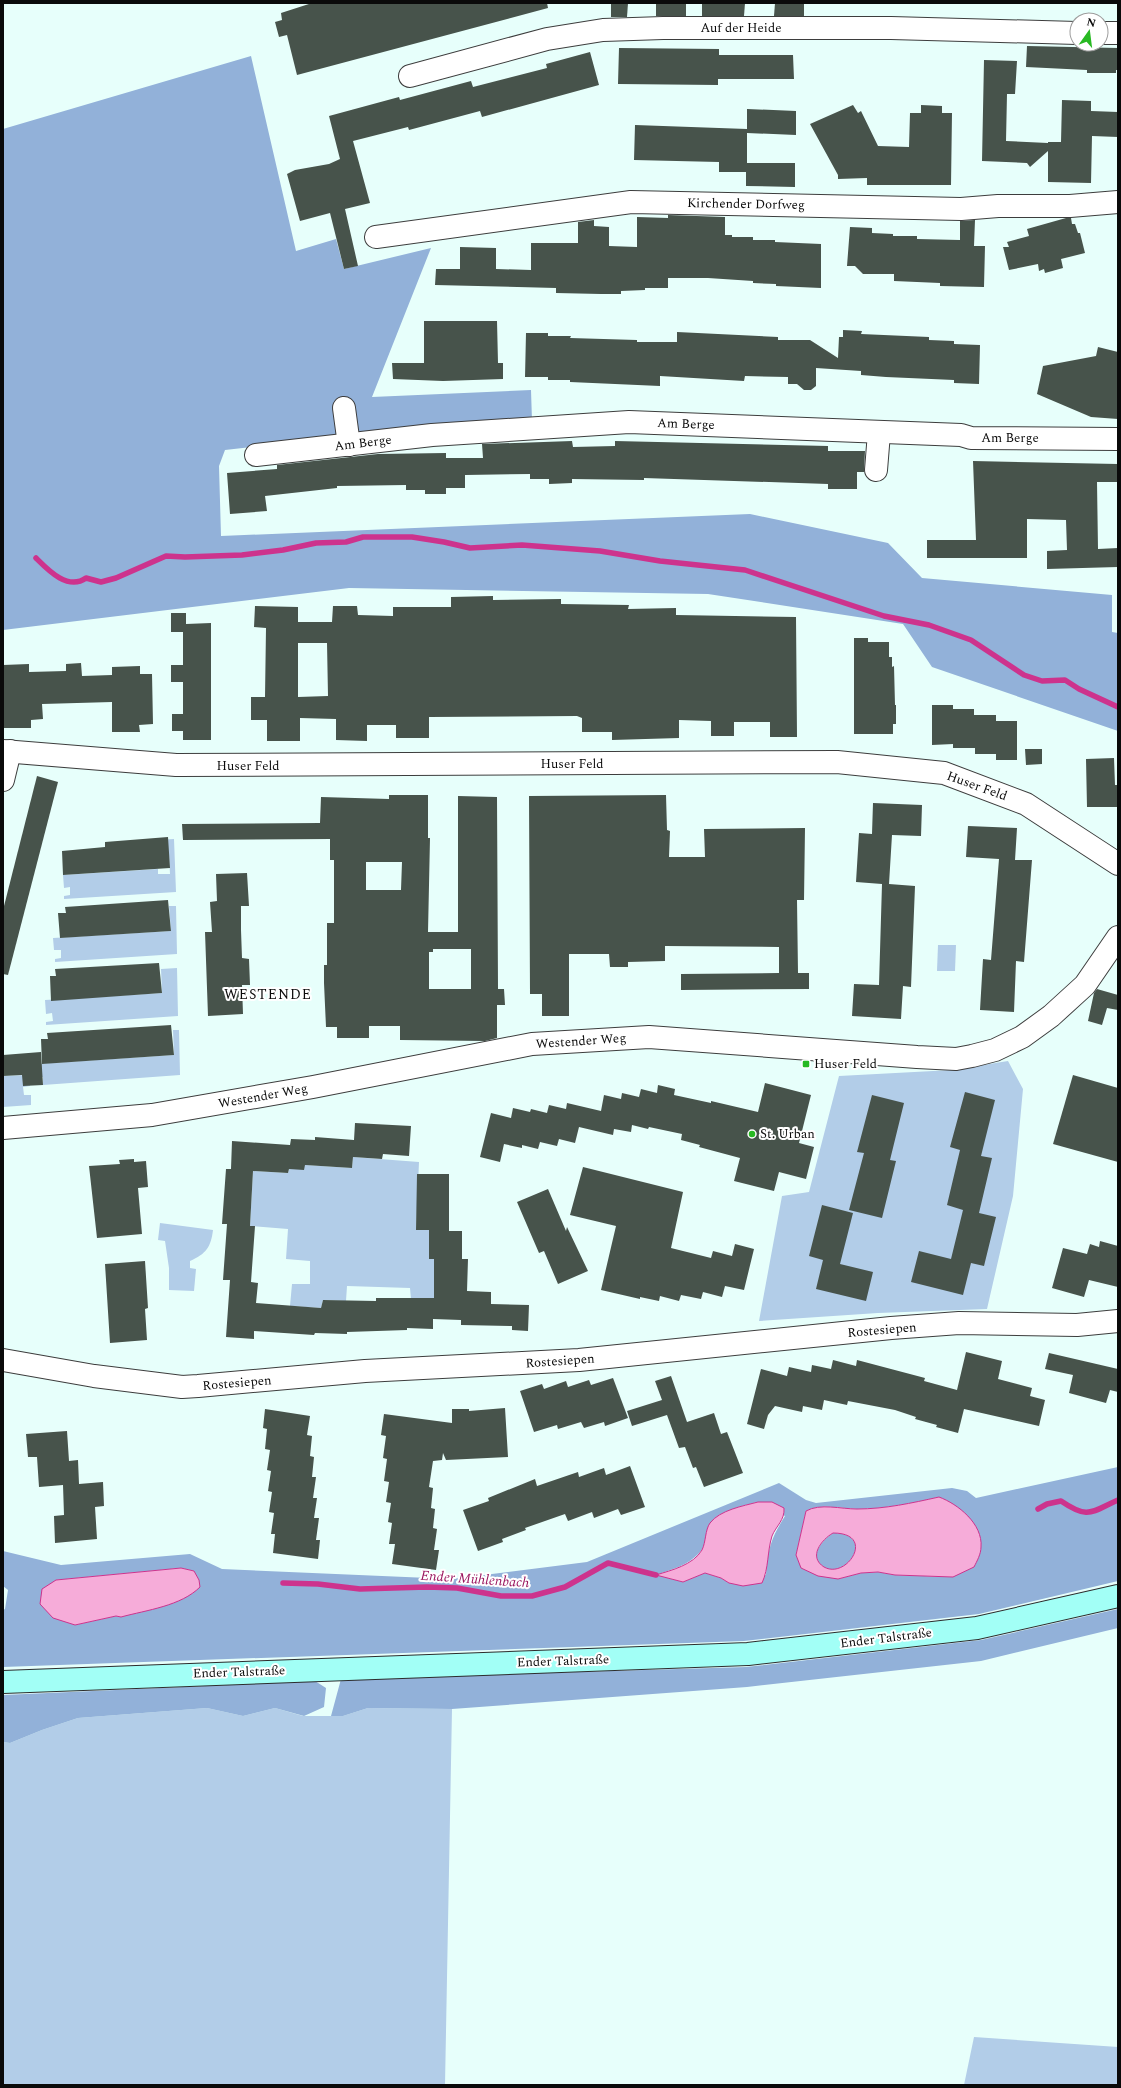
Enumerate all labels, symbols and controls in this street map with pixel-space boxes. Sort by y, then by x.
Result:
north arrow [1069,12,1109,52]
text: N [1085,13,1098,32]
street label: Auf der Heide [701,18,781,38]
street label: Kirchender Dorfweg [687,193,805,215]
street label: Am Berge [657,413,715,435]
street label: Am Berge [981,428,1039,448]
street label: Am Berge [333,430,393,456]
street label: Huser Feld [540,754,604,774]
street label: Huser Feld [216,756,280,776]
street label: Huser Feld [944,766,1010,806]
district label: WESTENDE [224,984,312,1005]
street label: Westender Weg [535,1028,627,1054]
place label: Huser Feld [814,1054,877,1074]
marker: Huser Feld [801,1059,811,1069]
street label: Westender Weg [217,1078,309,1114]
place label: St. Urban [760,1124,815,1144]
marker: St. Urban [747,1129,757,1139]
street label: Rostesiepen [847,1317,918,1343]
street label: Rostesiepen [525,1349,596,1373]
street label: Rostesiepen [202,1370,273,1396]
water label: Ender Mühlenbach [420,1565,530,1593]
street label: Ender Talstraße [839,1622,933,1654]
street label: Ender Talstraße [516,1649,610,1673]
street label: Ender Talstraße [192,1660,286,1684]

